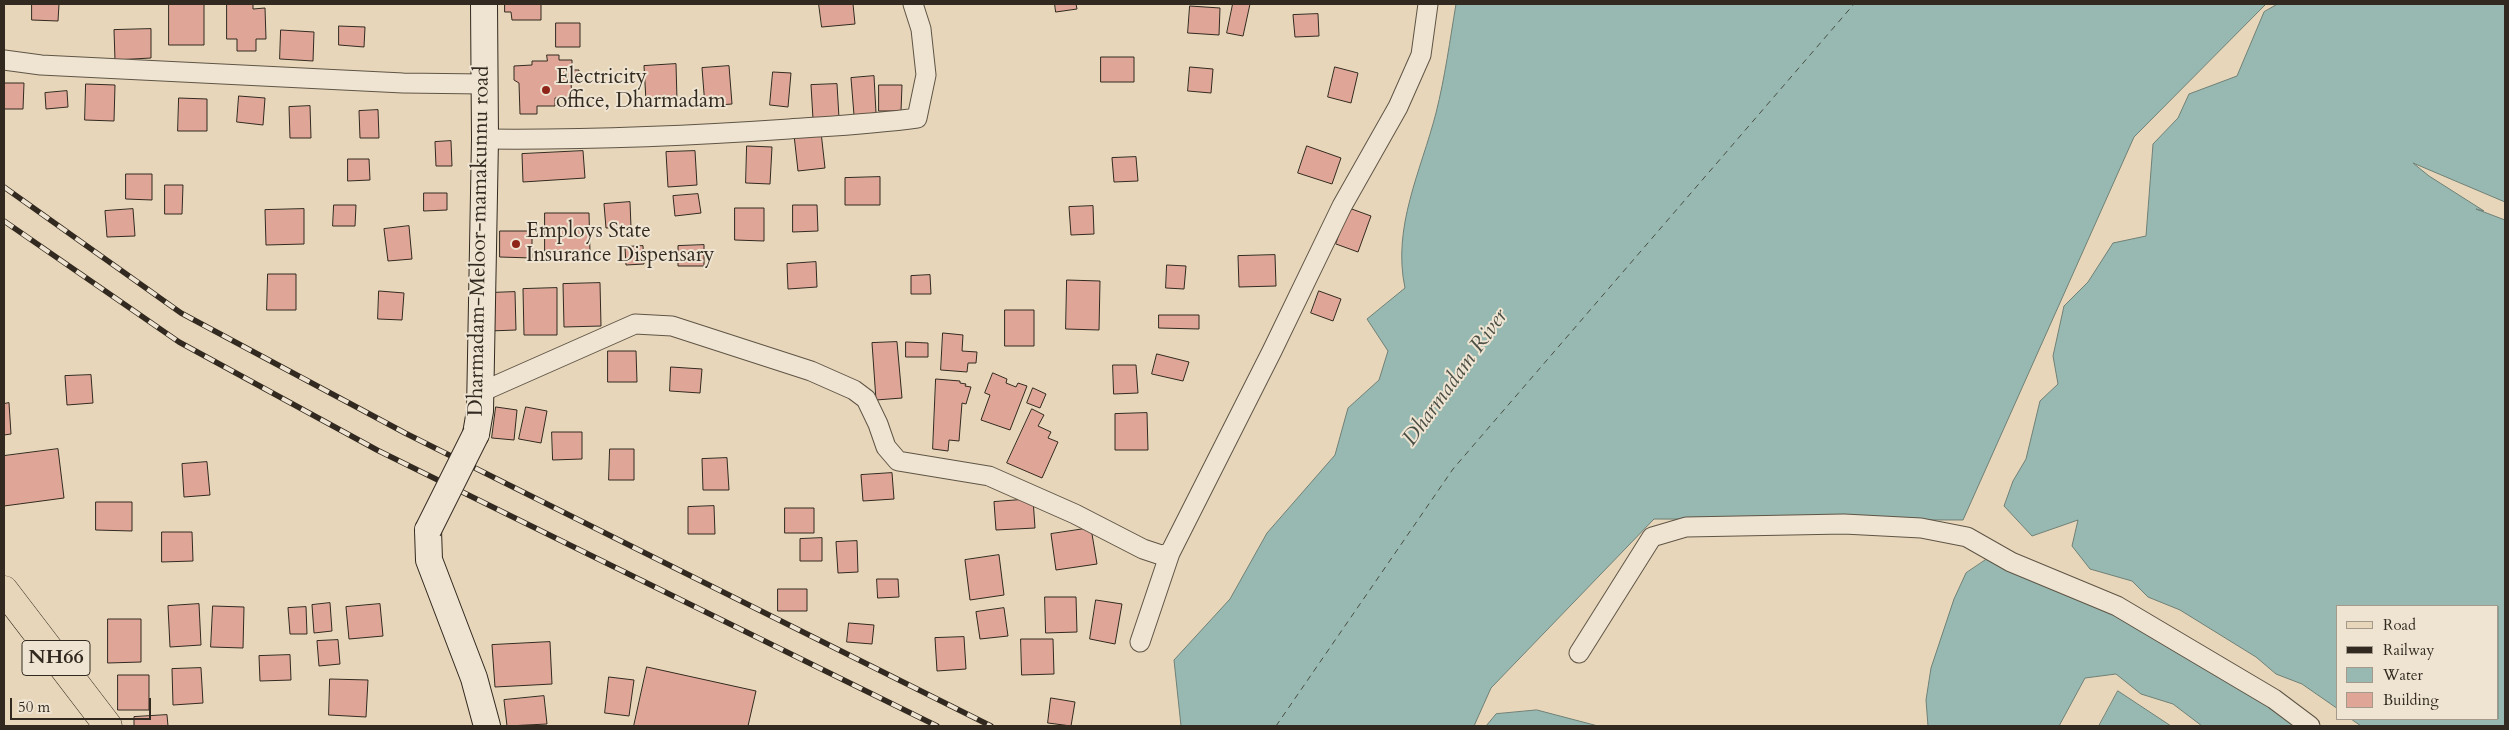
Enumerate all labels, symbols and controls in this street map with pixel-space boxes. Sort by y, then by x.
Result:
street label: Dharmadam-Meloor-mamakunnu road [464,65,496,417]
place label: Electricity office, Dharmadam [556,65,726,115]
marker: Electricity office, Dharmadam [540,84,552,96]
place label: Employs State Insurance Dispensary [526,219,715,269]
marker: Employs State Insurance Dispensary [510,238,522,250]
water label: Dharmadam River [1398,305,1514,451]
legend [2336,605,2499,720]
text: Road [2383,615,2416,635]
road number: NH66 [22,640,90,676]
text: Railway [2383,640,2434,660]
text: Water [2383,665,2423,685]
scale bar [12,688,154,720]
text: Building [2383,690,2439,710]
text: 50 m [18,697,50,717]

